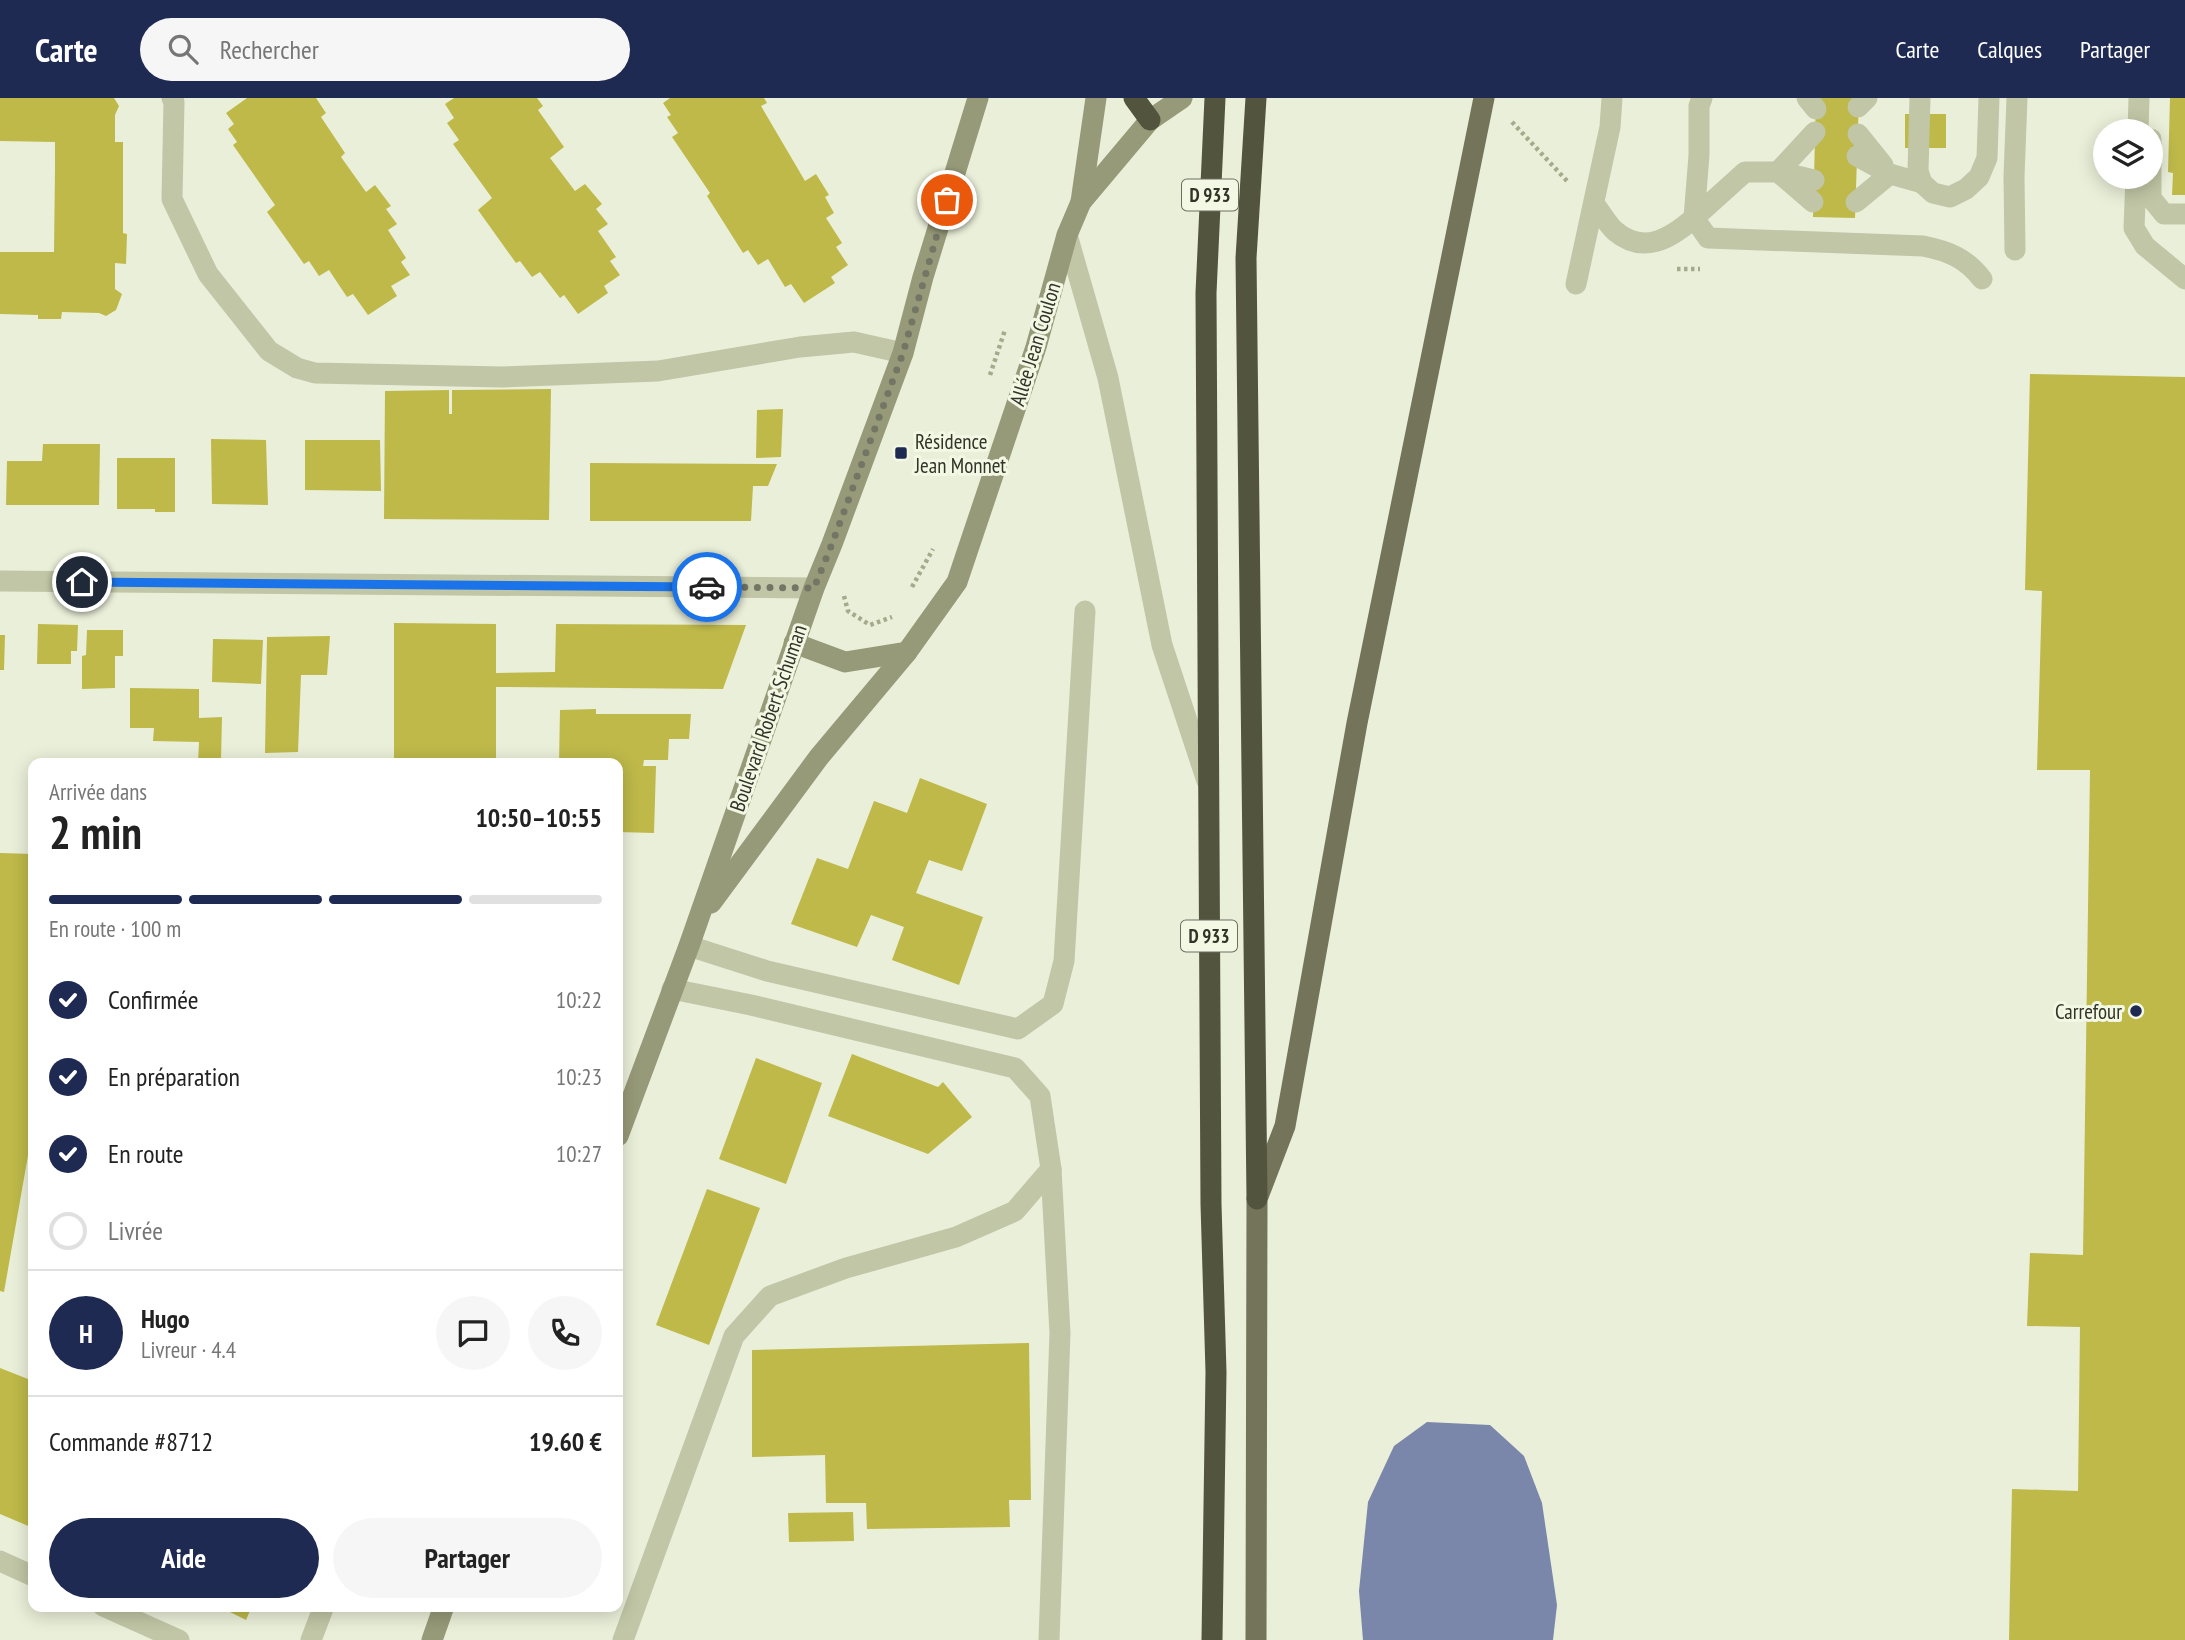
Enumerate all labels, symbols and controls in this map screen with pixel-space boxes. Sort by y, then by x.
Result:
search box [140,18,630,81]
text: Carte [35,28,98,71]
icon: search [164,30,202,68]
text: Rechercher [220,33,319,66]
text: Carte [1896,34,1939,65]
text: Calques [1977,34,2042,65]
text: Partager [2080,34,2150,65]
map controls [2093,119,2163,189]
button: layers [2093,119,2163,189]
pin [917,170,977,230]
road number: D 933 [1182,180,1238,211]
icon: bag [928,181,966,219]
street label: Allée Jean Coulon [1003,279,1067,409]
place label: Résidence Jean Monnet [914,428,1006,479]
marker: Résidence Jean Monnet [893,445,909,461]
pin [52,552,112,612]
courier [672,552,742,622]
icon: home [63,563,101,601]
icon: car [688,568,726,606]
street label: Boulevard Robert Schuman [723,621,813,815]
text: Arrivée dans [49,777,147,806]
text: 10:50–10:55 [475,801,602,834]
text: 2 min [49,802,142,862]
text: En route · 100 m [49,914,181,943]
road number: D 933 [1181,920,1237,951]
icon: check [49,981,87,1019]
text: Confirmée [108,983,199,1016]
text: 10:22 [556,985,602,1014]
place label: Carrefour [2055,998,2122,1025]
marker: Carrefour [2128,1003,2144,1019]
icon: check [49,1058,87,1096]
text: En préparation [108,1060,240,1093]
text: 10:23 [556,1062,602,1091]
icon: check [49,1135,87,1173]
text: En route [108,1137,183,1170]
text: 10:27 [556,1139,602,1168]
text: Livrée [108,1214,163,1247]
button: chat [436,1296,510,1370]
button: phone [528,1296,602,1370]
text: Hugo [141,1302,190,1335]
text: H [79,1317,93,1350]
text: Livreur · 4.4 [141,1335,236,1364]
text: Commande #8712 [49,1425,213,1458]
text: 19.60 € [529,1425,602,1458]
button: Aide [49,1518,319,1598]
button: Partager [333,1518,602,1598]

